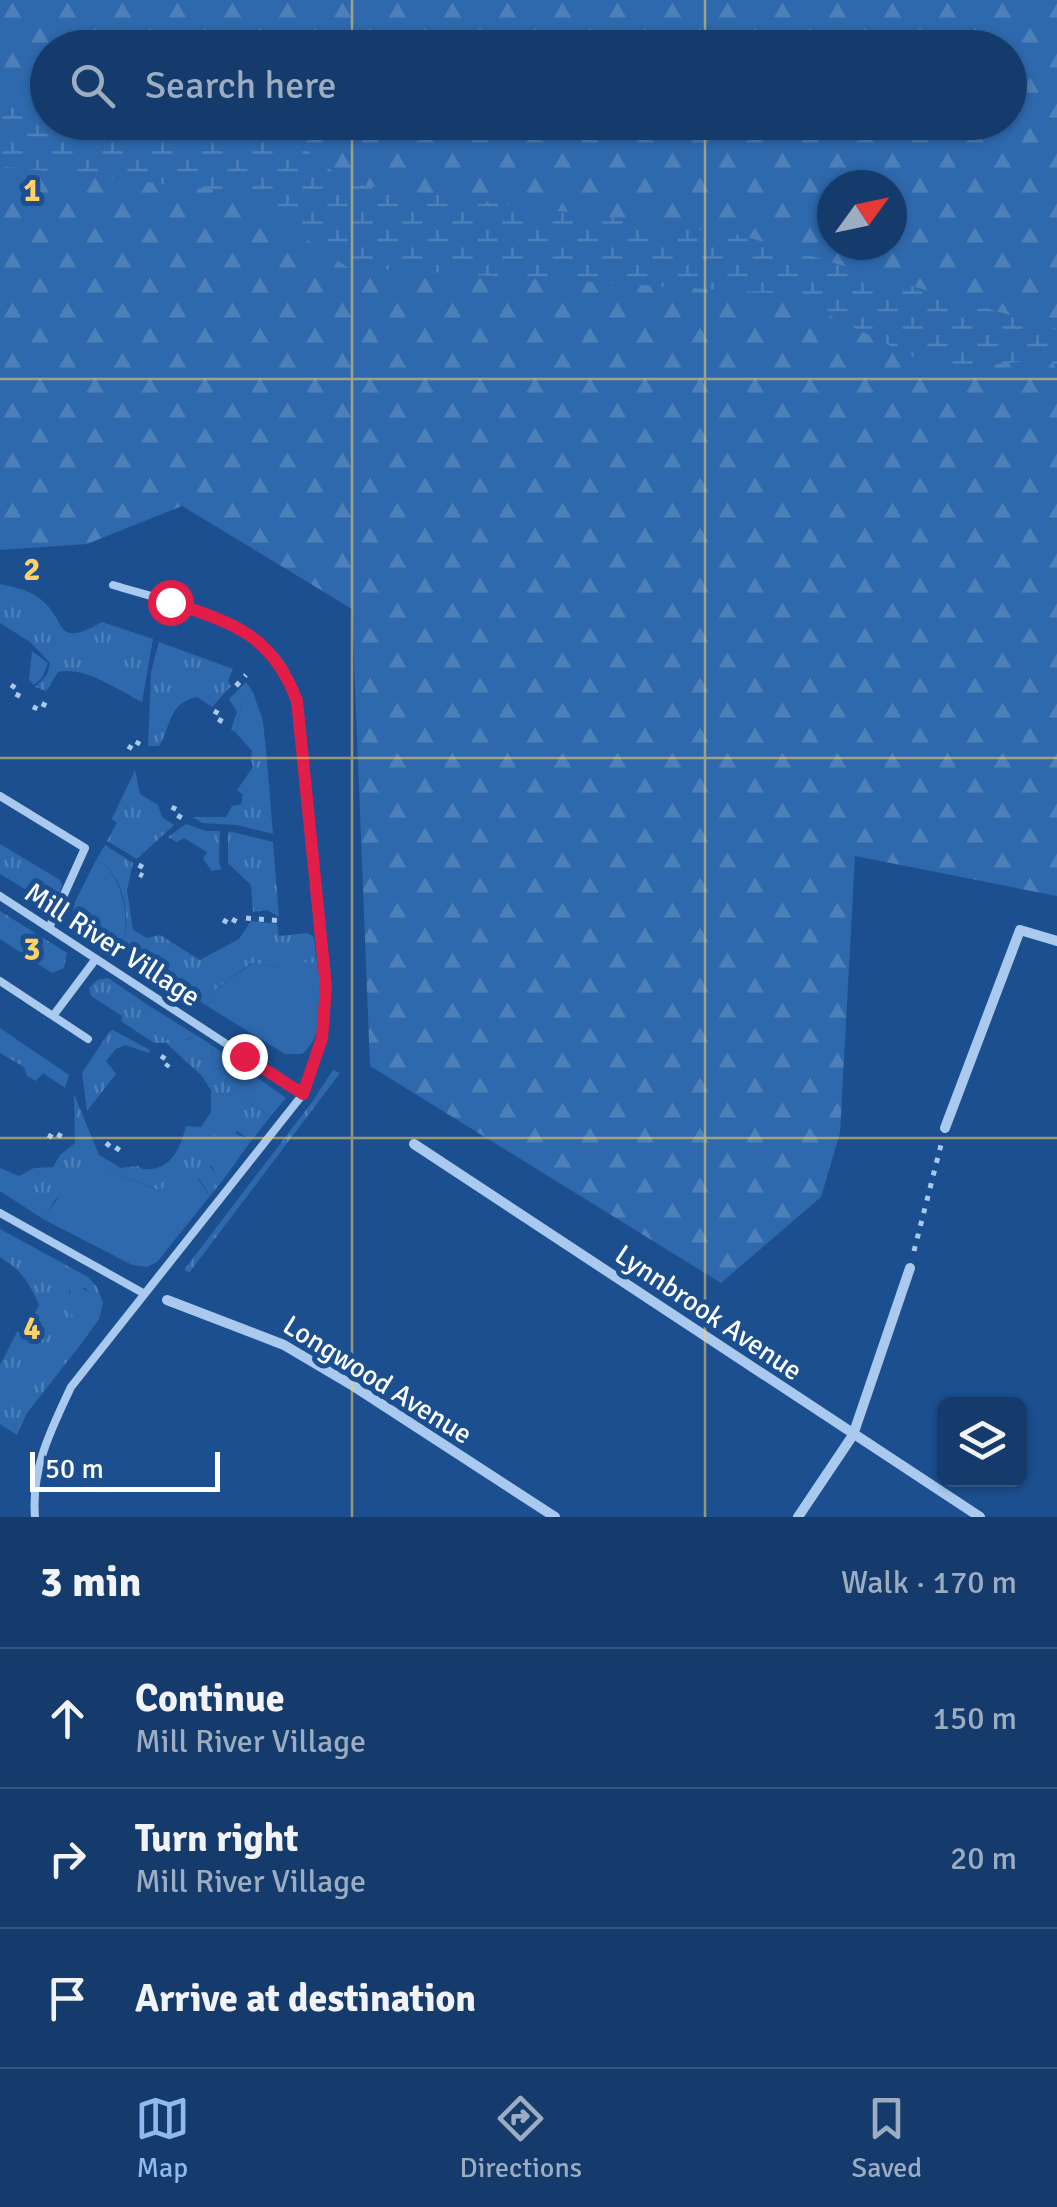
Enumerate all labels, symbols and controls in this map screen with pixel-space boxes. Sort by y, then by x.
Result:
search box [30,30,1027,140]
icon: search [65,58,120,113]
text: Search here [145,62,337,109]
north arrow [817,170,907,260]
text: 1 [23,171,41,210]
text: 2 [23,550,41,589]
route start [148,580,194,626]
street label: Mill River Village [18,876,207,1014]
text: 3 [23,930,41,969]
route end [222,1034,268,1080]
street label: Lynnbrook Avenue [608,1238,808,1388]
street label: Longwood Avenue [277,1308,478,1452]
text: 4 [23,1309,41,1348]
map controls [937,1397,1027,1487]
button: layers [937,1397,1027,1487]
scale bar [30,1447,220,1492]
text: 50 m [45,1452,104,1486]
text: 3 min [40,1557,141,1608]
text: Walk · 170 m [841,1563,1017,1602]
text: Continue [135,1675,285,1722]
icon: ahead [40,1691,95,1746]
text: 150 m [933,1699,1017,1738]
text: Mill River Village [135,1722,366,1761]
text: Turn right [135,1815,299,1862]
icon: right [40,1831,95,1886]
text: 20 m [950,1839,1017,1878]
text: Mill River Village [135,1862,366,1901]
icon: arrive [40,1971,95,2026]
text: Arrive at destination [135,1975,476,2022]
tab: Map [135,2091,190,2185]
tab: Directions [460,2091,582,2185]
tab: Saved [852,2091,922,2185]

